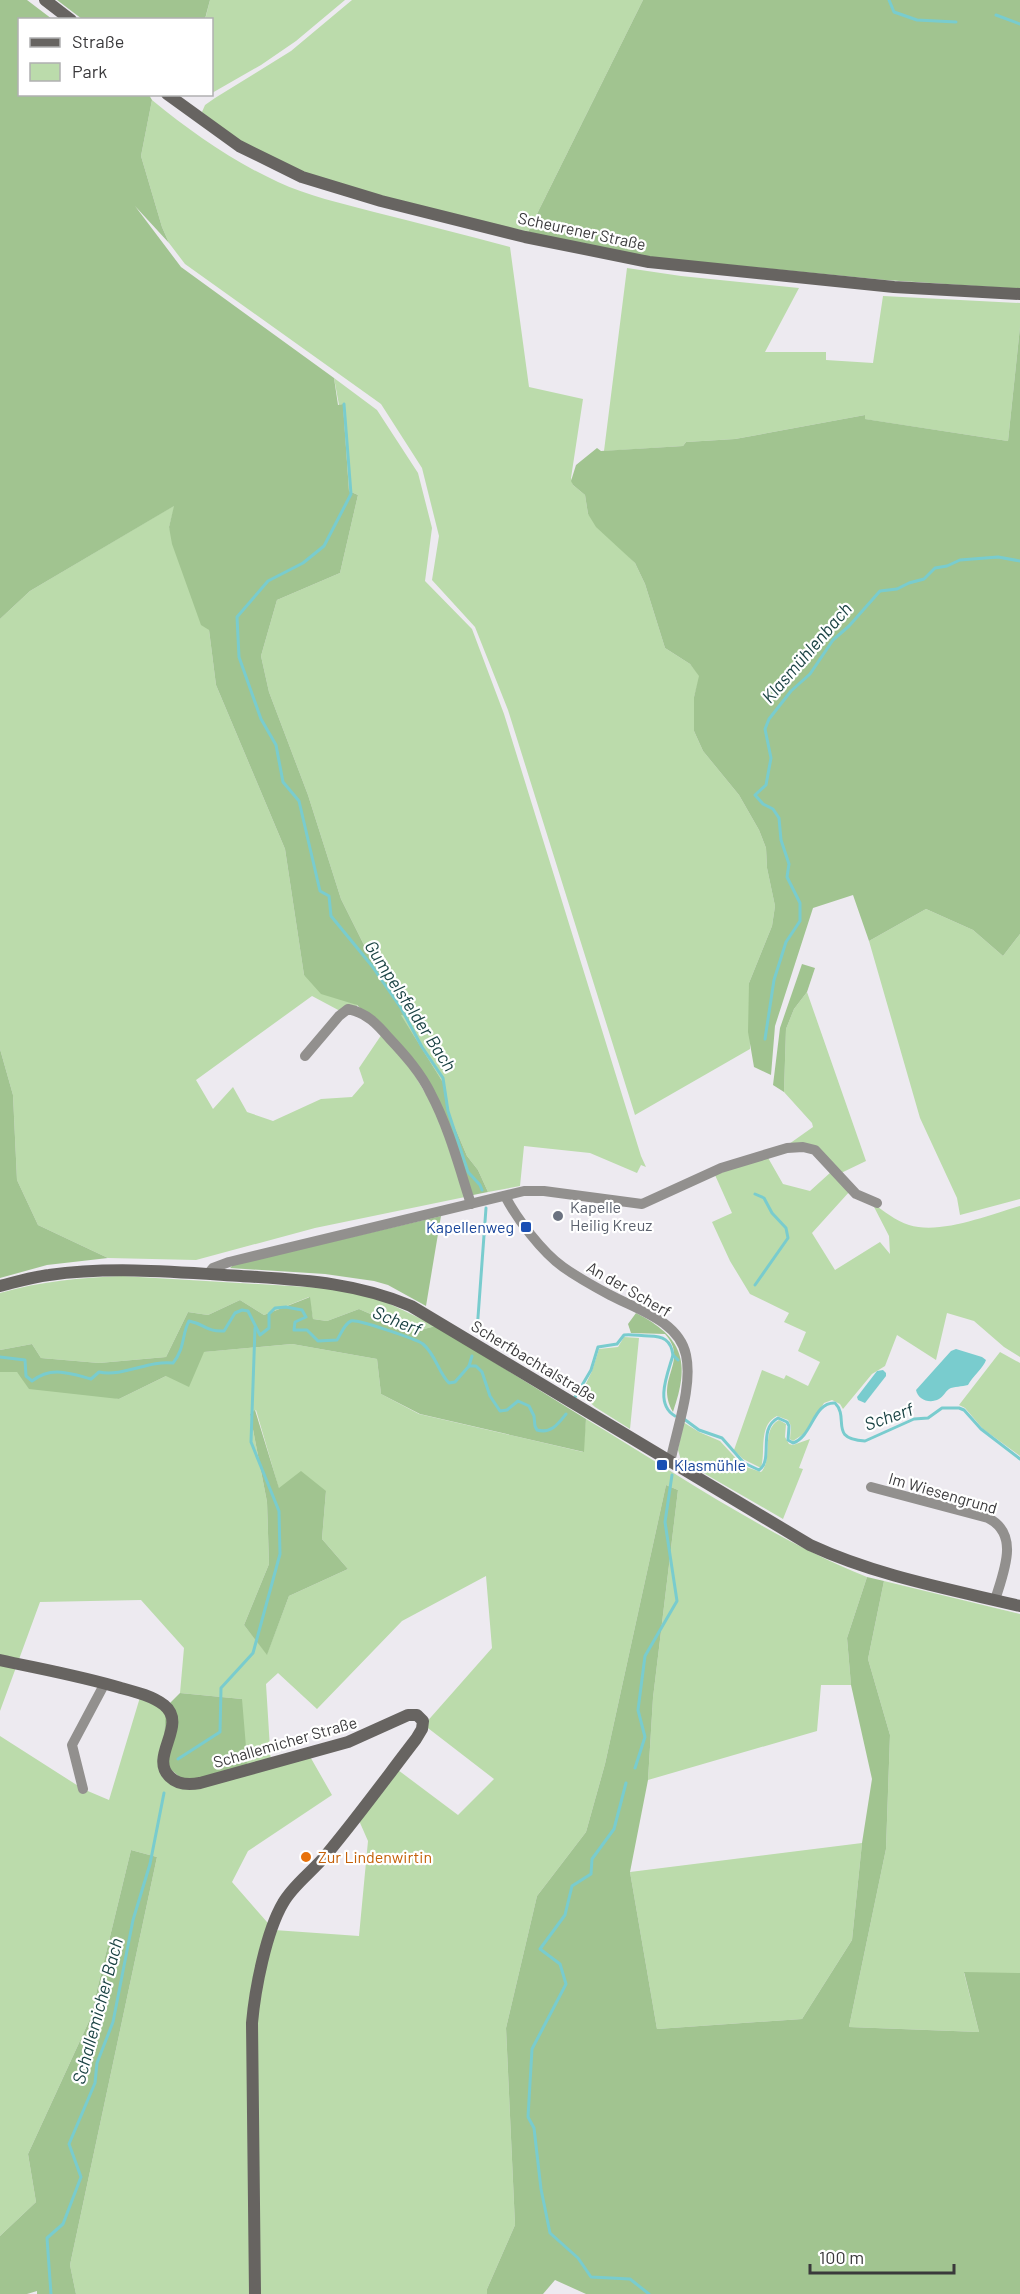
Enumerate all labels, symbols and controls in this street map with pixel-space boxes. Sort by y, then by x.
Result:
legend [18,18,213,96]
text: Straße [72,30,124,52]
text: Park [72,60,107,82]
street label: Scheurener Straße [516,208,648,253]
water label: Klasmühlenbach [757,598,856,707]
water label: Gumpelsfelder Bach [360,936,461,1075]
place label: Kapelle Heilig Kreuz [570,1197,652,1234]
marker: Kapelle Heilig Kreuz [551,1209,565,1223]
place label: Kapellenweg [426,1217,514,1236]
marker: Kapellenweg [519,1220,533,1234]
street label: An der Scherf [584,1257,675,1321]
water label: Scherf [370,1300,426,1340]
street label: Scherfbachtalstraße [468,1316,600,1406]
water label: Scherf [861,1397,917,1435]
place label: Klasmühle [674,1455,746,1474]
marker: Klasmühle [655,1458,669,1472]
street label: Im Wiesengrund [887,1468,1000,1517]
street label: Schallemicher Straße [211,1712,359,1771]
place label: Zur Lindenwirtin [318,1847,432,1866]
marker: Zur Lindenwirtin [299,1850,313,1864]
water label: Schallemicher Bach [67,1935,127,2086]
scale bar [810,2237,954,2275]
text: 100 m [819,2246,864,2268]

